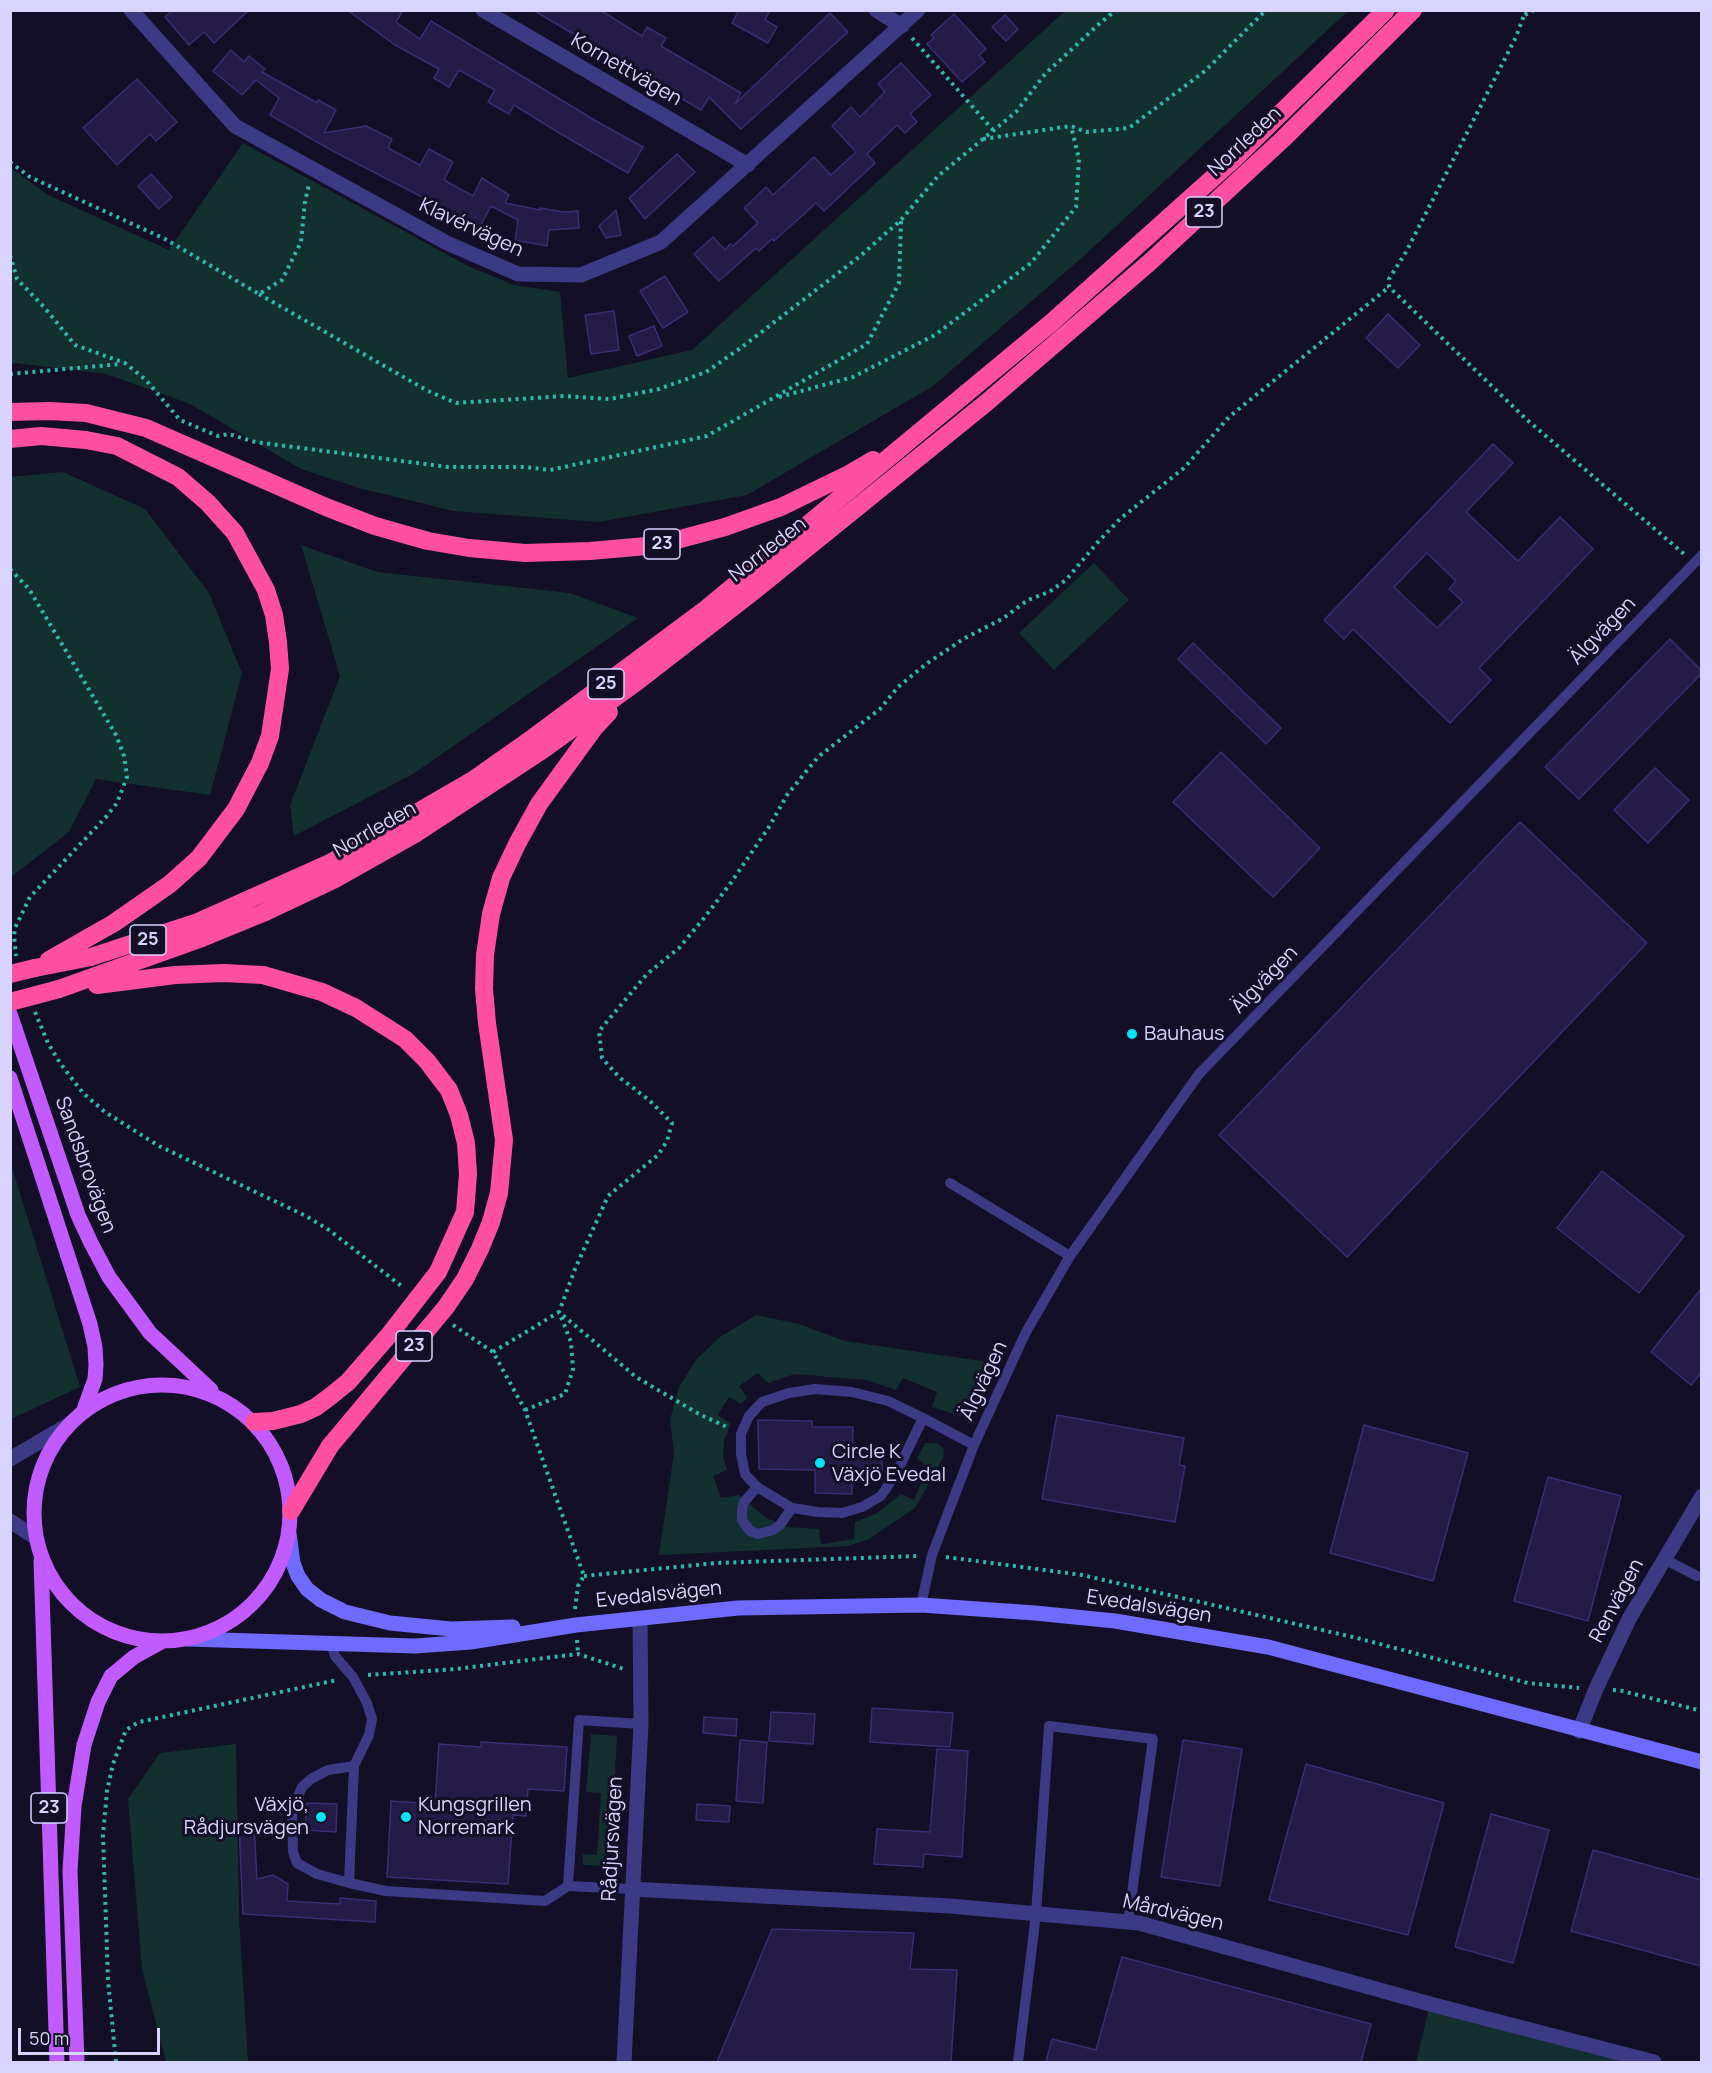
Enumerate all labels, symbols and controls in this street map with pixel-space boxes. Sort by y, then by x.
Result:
street label: Kornettvägen [566,29,686,111]
street label: Norrleden [1203,102,1287,182]
street label: Klavérvägen [415,193,527,263]
road number: 23 [1186,197,1222,227]
street label: Norrleden [725,512,811,588]
road number: 23 [644,529,680,559]
street label: Älgvägen [1565,592,1641,670]
road number: 25 [588,669,624,699]
street label: Norrleden [329,797,421,863]
road number: 25 [130,925,166,955]
street label: Älgvägen [1227,941,1303,1019]
place label: Bauhaus [1144,1022,1225,1046]
marker: Bauhaus [1125,1027,1139,1041]
street label: Sandsbrovägen [49,1093,121,1237]
road number: 23 [396,1331,432,1361]
street label: Älgvägen [955,1337,1013,1425]
place label: Circle K Växjö Evedal [832,1440,946,1487]
marker: Circle K Växjö Evedal [813,1456,827,1470]
street label: Renvägen [1585,1555,1649,1647]
street label: Evedalsvägen [595,1576,723,1614]
street label: Evedalsvägen [1085,1585,1213,1629]
street label: Rådjursvägen [598,1776,628,1902]
road number: 23 [31,1793,67,1823]
place label: Växjö, Rådjursvägen [184,1793,309,1840]
place label: Kungsgrillen Norremark [418,1793,532,1840]
marker: Växjö, Rådjursvägen [314,1810,328,1824]
marker: Kungsgrillen Norremark [399,1810,413,1824]
street label: Mårdvägen [1120,1890,1226,1936]
scale bar [21,2016,164,2054]
text: 50 m [29,2026,69,2050]

